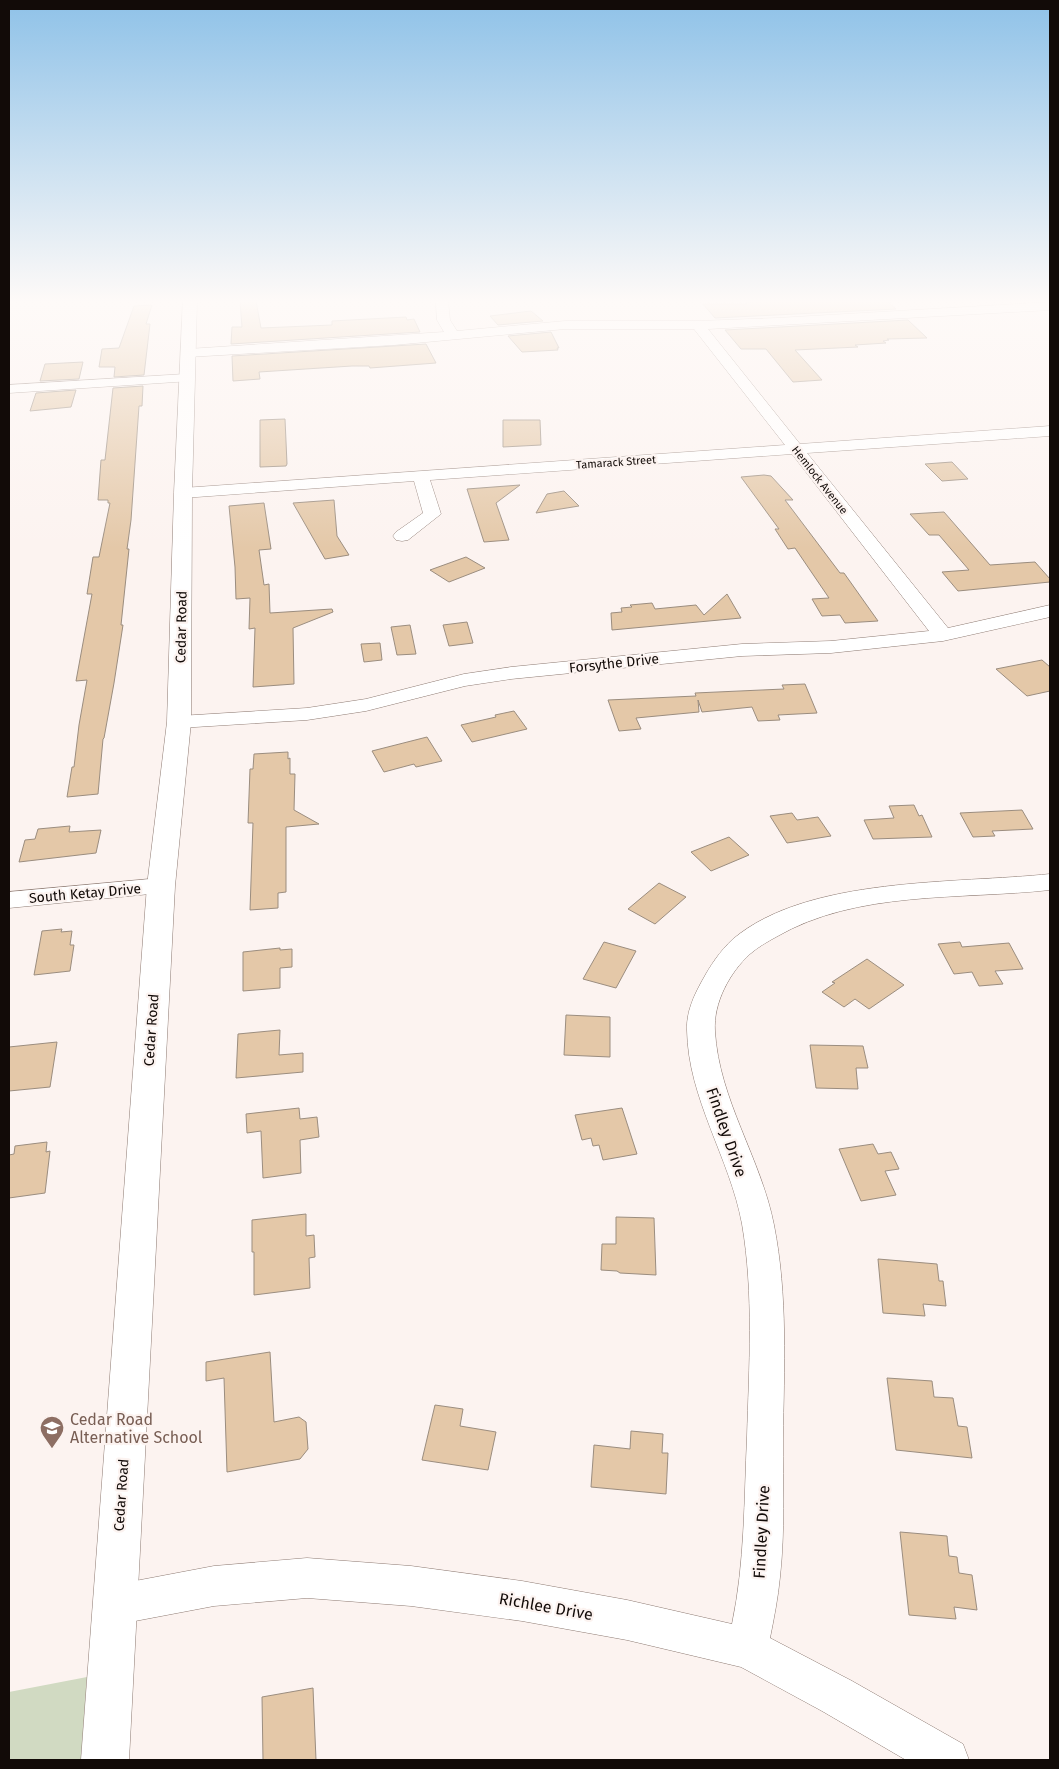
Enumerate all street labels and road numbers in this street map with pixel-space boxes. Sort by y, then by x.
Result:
street label: Hemlock Avenue [789,444,850,517]
street label: Tamarack Street [576,453,656,472]
street label: Cedar Road [172,591,191,663]
street label: Forsythe Drive [568,650,660,677]
street label: South Ketay Drive [28,880,142,907]
street label: Cedar Road [140,993,163,1067]
street label: Findley Drive [702,1085,751,1180]
street label: Cedar Road [110,1458,133,1532]
street label: Findley Drive [750,1485,773,1579]
street label: Richlee Drive [497,1589,594,1624]

